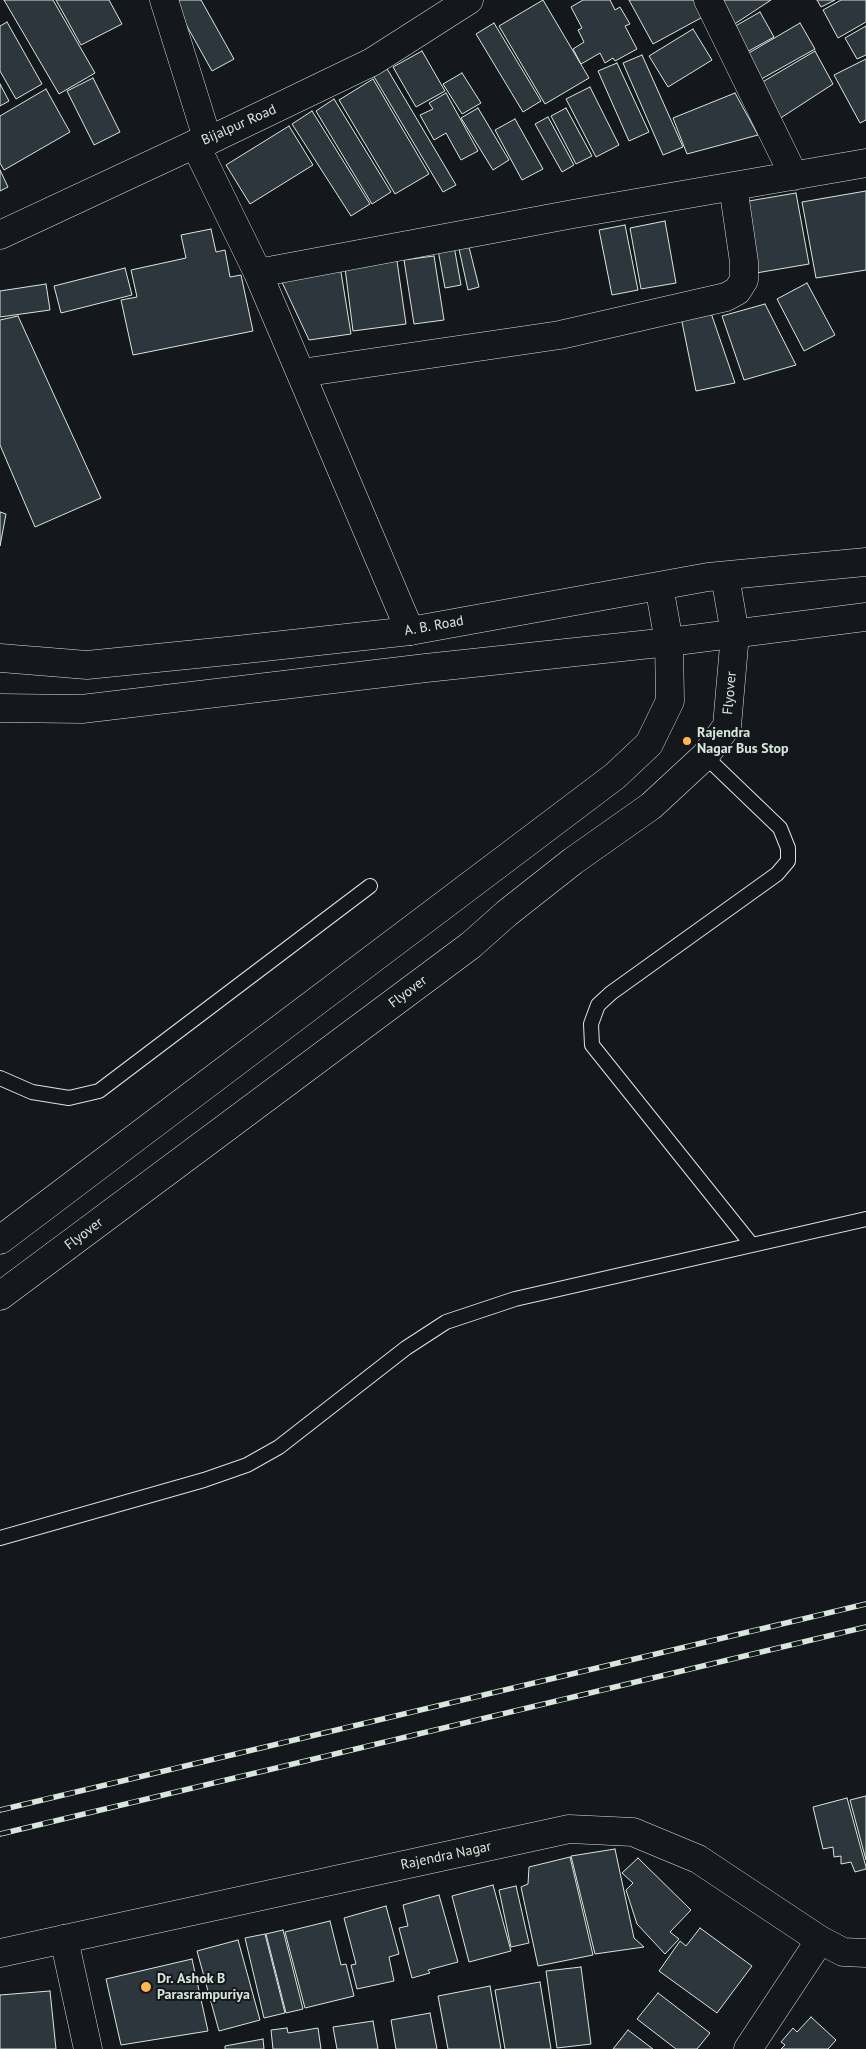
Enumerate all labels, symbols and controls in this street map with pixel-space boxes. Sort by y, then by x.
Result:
street label: Bijalpur Road [199,101,279,149]
street label: A. B. Road [403,613,465,639]
street label: Flyover [720,671,740,715]
place label: Rajendra Nagar Bus Stop [697,725,789,758]
marker: Rajendra Nagar Bus Stop [681,735,693,747]
street label: Flyover [386,972,430,1012]
street label: Flyover [62,1214,106,1254]
street label: Rajendra Nagar [399,1838,493,1874]
place label: Dr. Ashok B Parasrampuriya [157,1971,250,2004]
marker: Dr. Ashok B Parasrampuriya [139,1980,153,1994]

